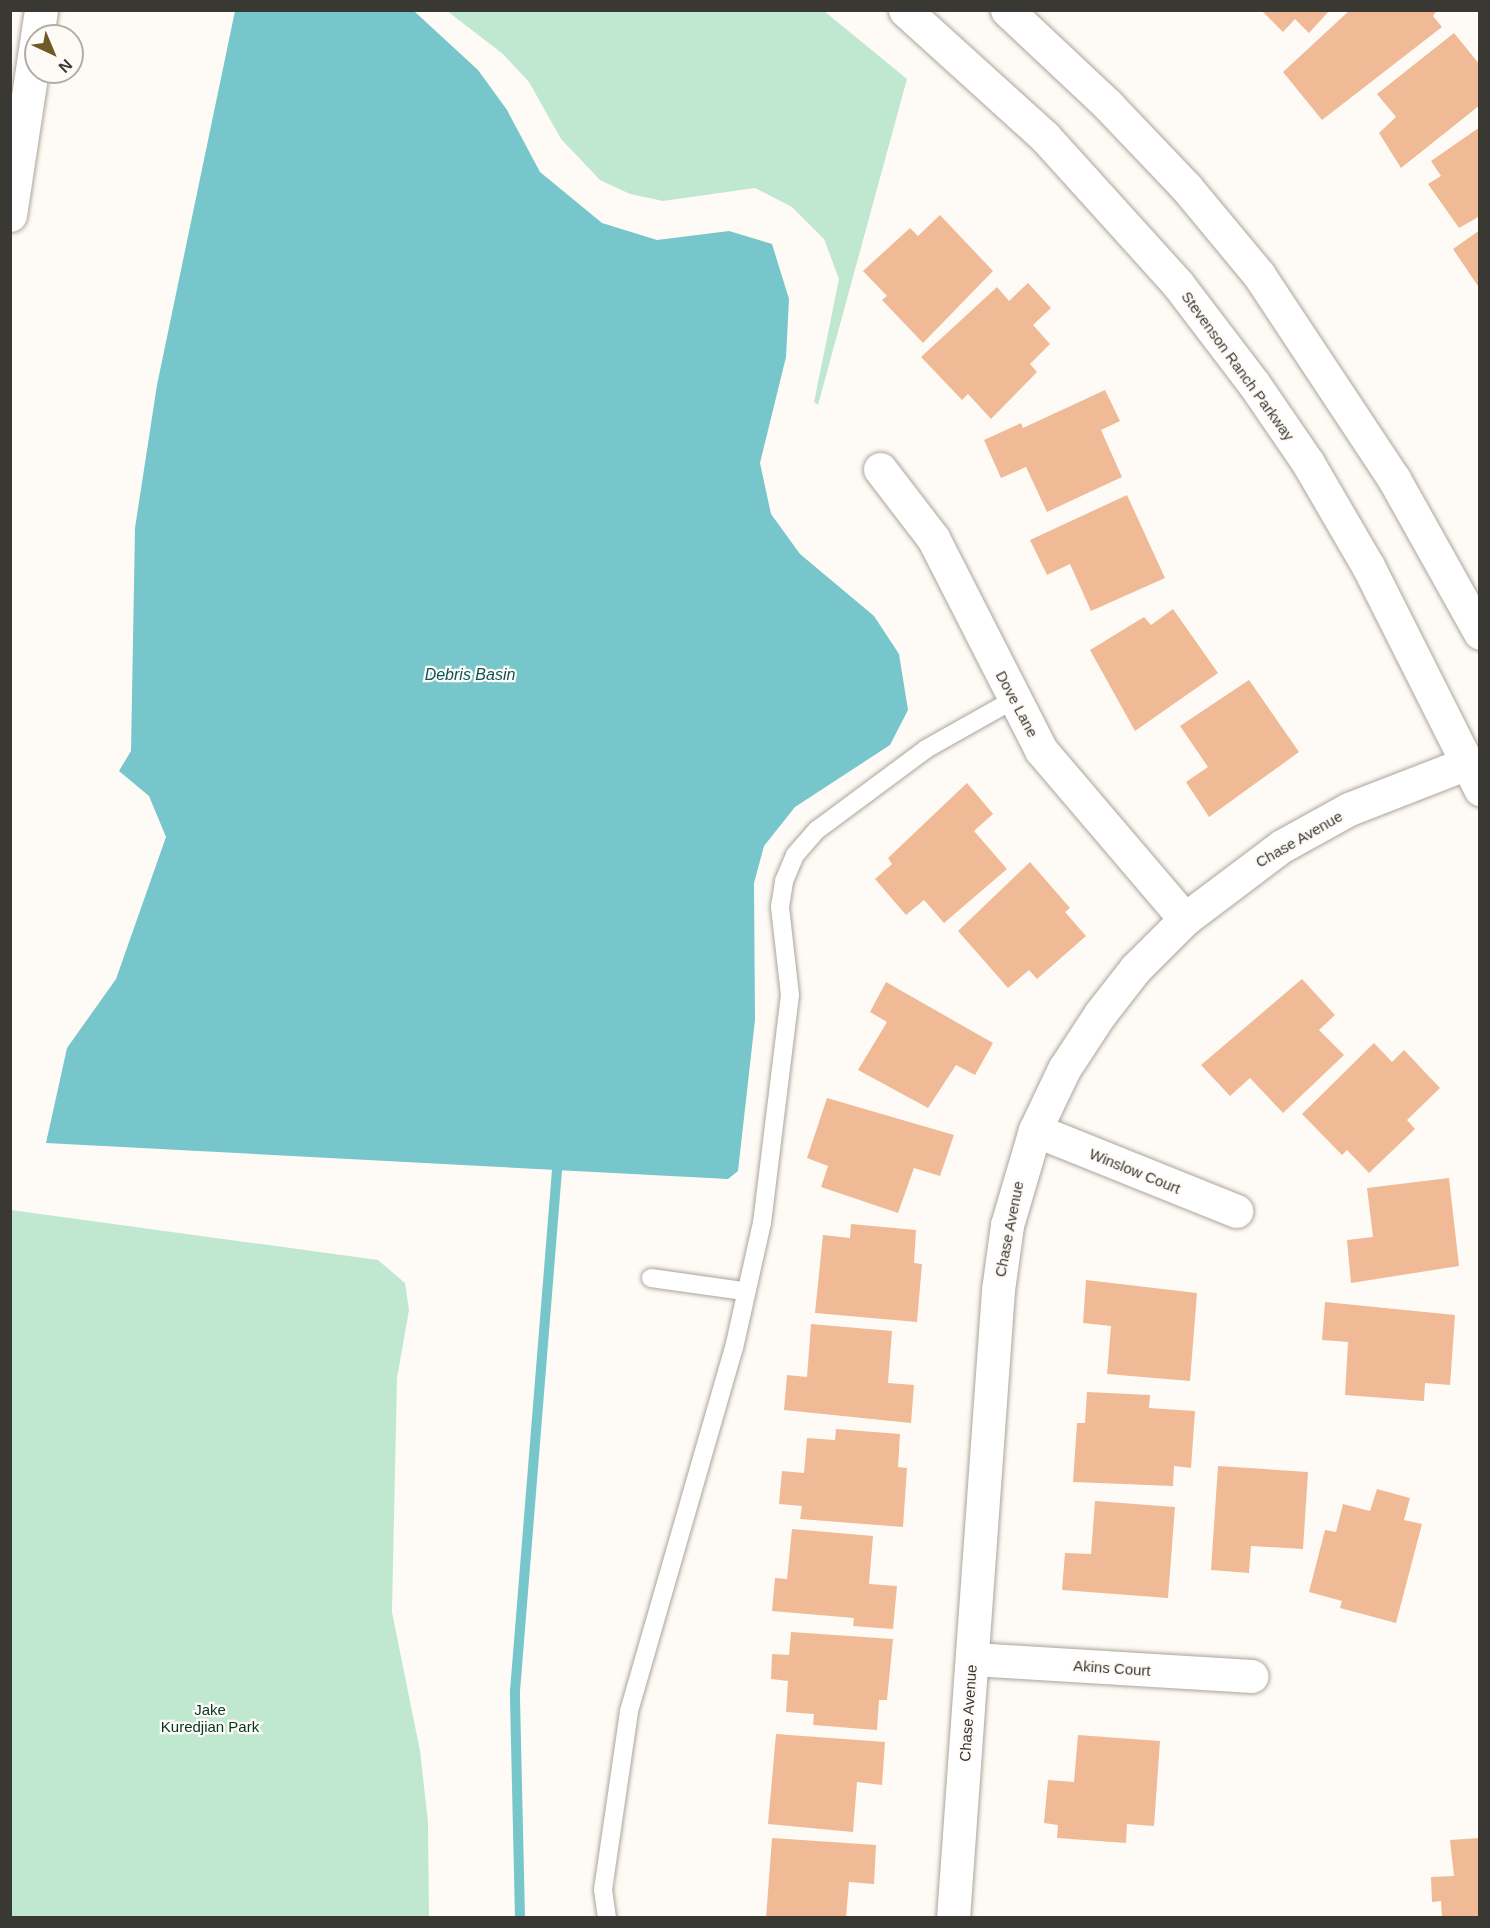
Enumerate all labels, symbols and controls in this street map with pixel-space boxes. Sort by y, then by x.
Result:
north arrow [24,24,84,84]
text: N [55,56,76,76]
street label: Stevenson Ranch Parkway [1178,288,1298,444]
water label: Debris Basin [425,665,515,685]
street label: Dove Lane [992,668,1042,740]
street label: Chase Avenue [1252,807,1346,871]
street label: Winslow Court [1087,1145,1183,1197]
street label: Chase Avenue [991,1179,1027,1279]
street label: Akins Court [1073,1656,1151,1680]
street label: Chase Avenue [956,1663,980,1763]
park label: Jake Kuredjian Park [161,1700,259,1735]

